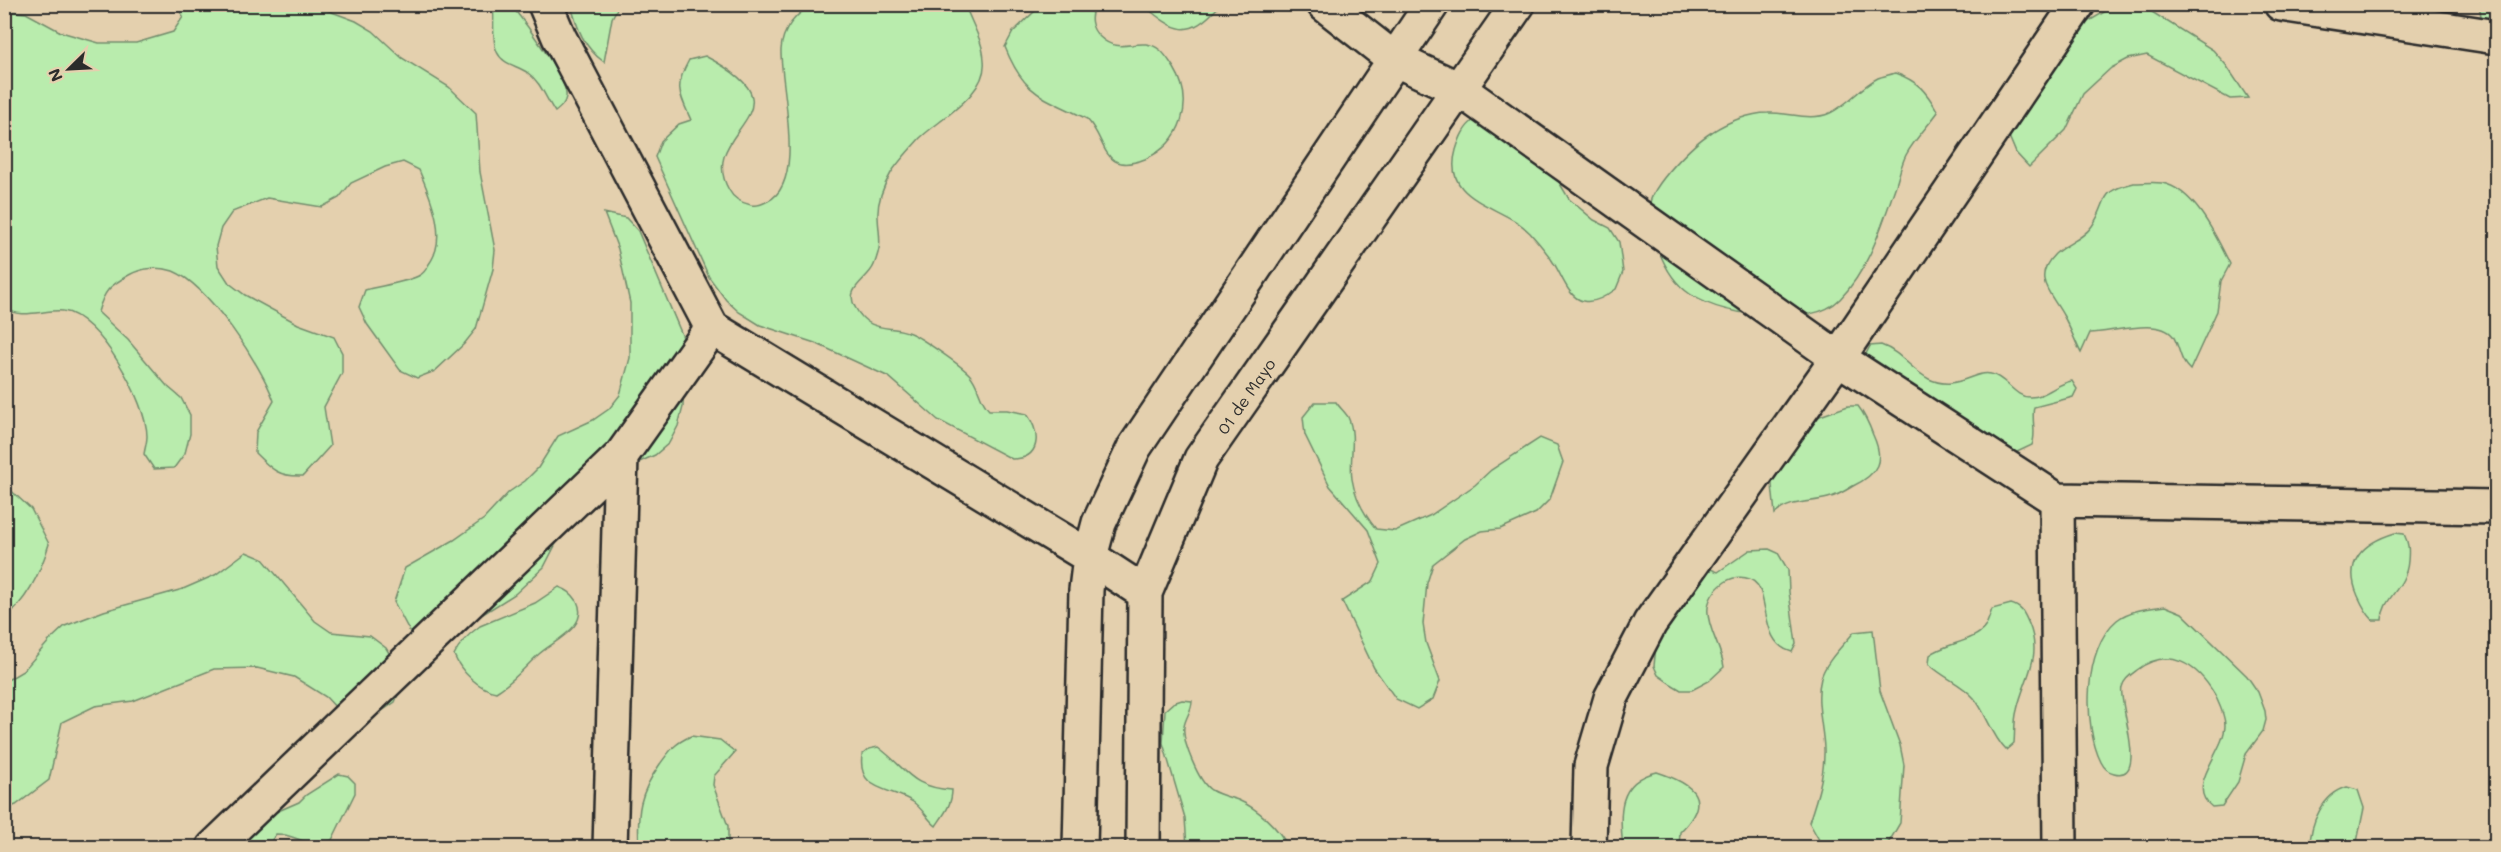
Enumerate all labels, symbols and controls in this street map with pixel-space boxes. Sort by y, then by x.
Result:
north arrow [39,39,99,99]
text: N [43,65,67,85]
street label: 01 de Mayo [1212,354,1280,438]

